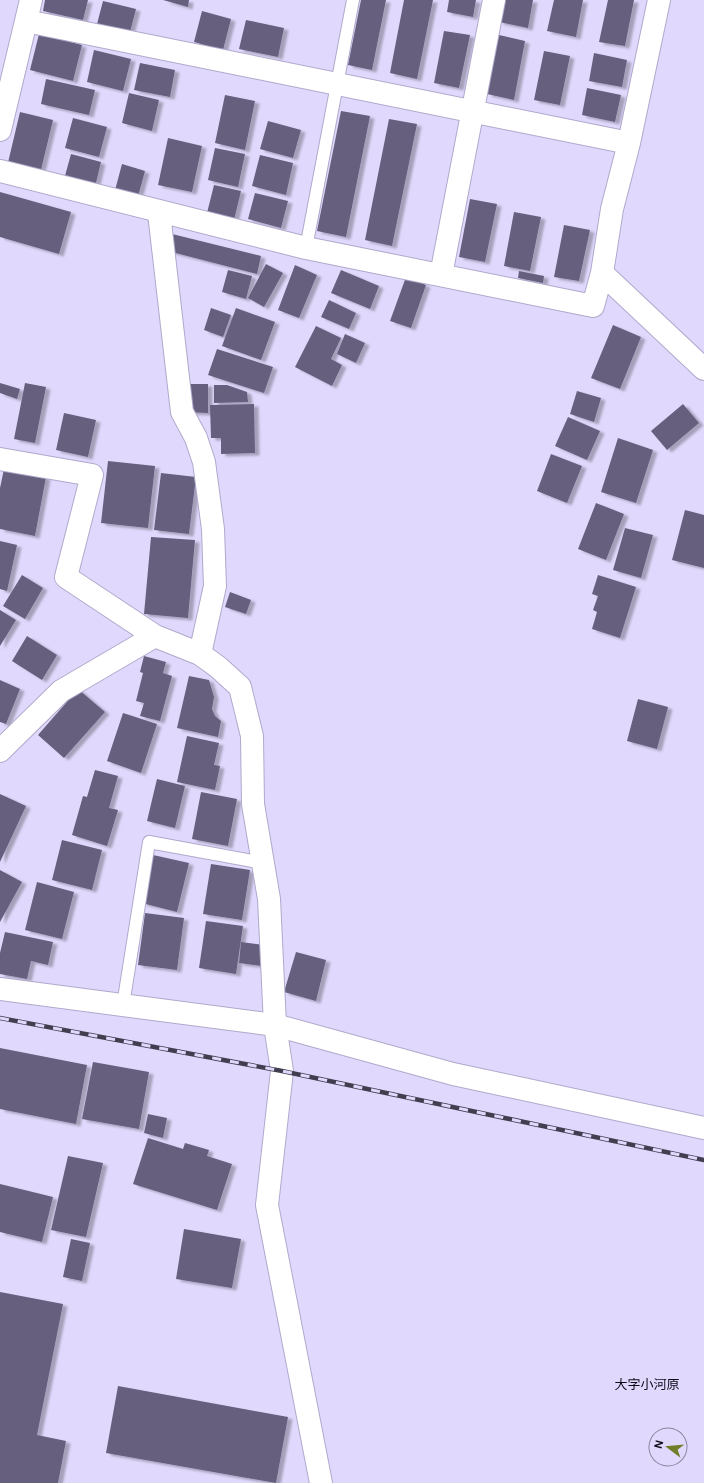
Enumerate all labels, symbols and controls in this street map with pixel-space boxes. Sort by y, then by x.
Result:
district label: 大字小河原 [614,1376,680,1393]
north arrow [648,1427,688,1467]
text: N [651,1438,666,1450]

